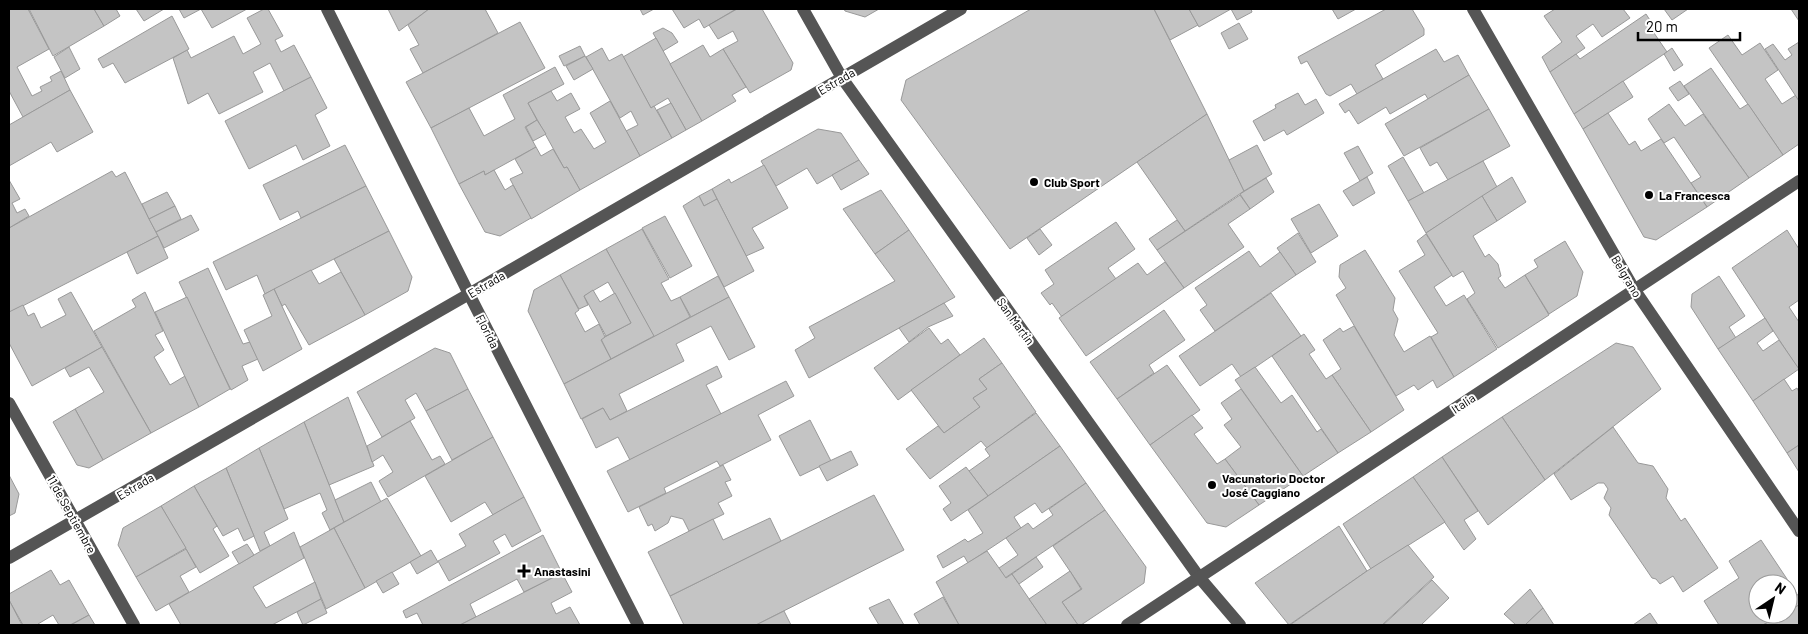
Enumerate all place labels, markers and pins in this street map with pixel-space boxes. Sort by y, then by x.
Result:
place label: Club Sport [1044,175,1100,189]
marker: Club Sport [1028,176,1040,188]
place label: La Francesca [1659,188,1730,202]
marker: La Francesca [1643,189,1655,201]
place label: Vacunatorio Doctor José Caggiano [1222,471,1325,499]
marker: Vacunatorio Doctor José Caggiano [1206,479,1218,491]
place label: Anastasini [534,564,591,578]
marker: Anastasini [518,565,530,577]

